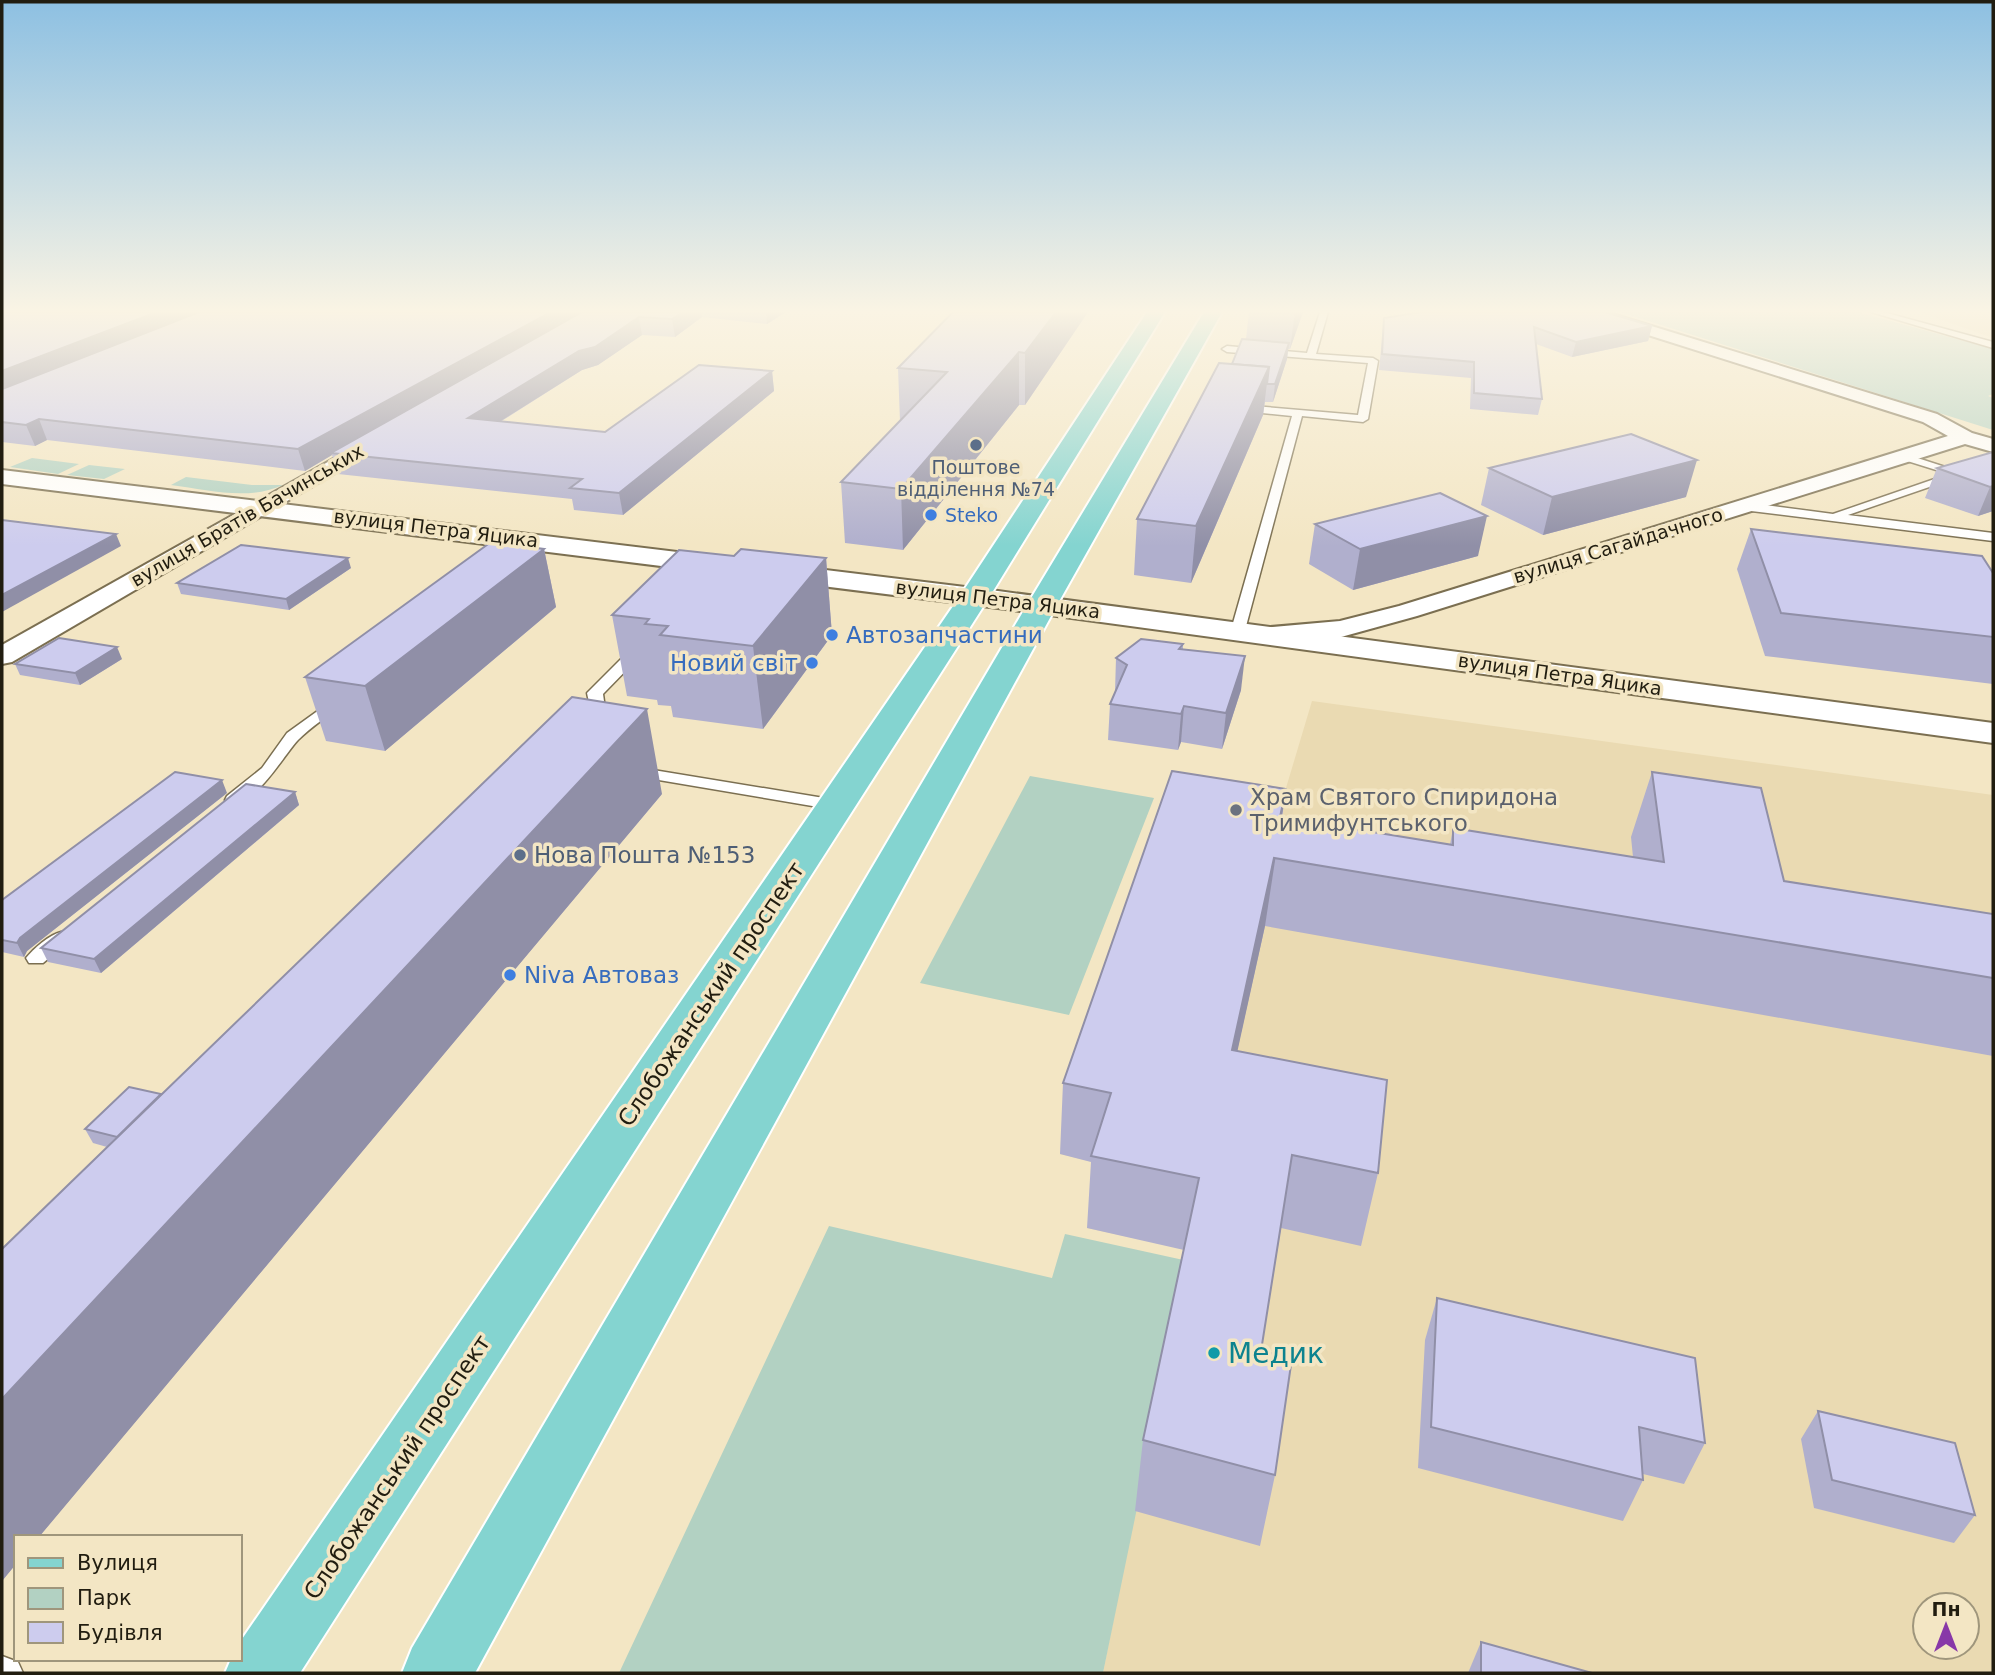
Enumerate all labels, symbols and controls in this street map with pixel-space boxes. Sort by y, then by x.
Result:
marker: Поштове відділення №74 [968,437,984,453]
street label: вулиця Братів Бачинських [127,439,367,591]
place label: Поштове відділення №74 [897,456,1055,500]
street label: вулиця Сагайдачного [1511,503,1725,587]
place label: Steko [945,504,998,526]
street label: вулиця Петра Яцика [333,505,539,551]
marker: Steko [923,507,939,523]
street label: вулиця Петра Яцика [895,576,1101,622]
place label: Автозапчастини [846,622,1043,648]
marker: Автозапчастини [824,627,840,643]
street label: вулиця Петра Яцика [1457,649,1663,699]
place label: Новий світ [670,650,798,676]
marker: Новий світ [804,655,820,671]
place label: Храм Святого Спиридона Тримифунтського [1249,784,1558,836]
marker: Храм Святого Спиридона Тримифунтського [1228,802,1244,818]
place label: Нова Пошта №153 [534,842,755,868]
marker: Нова Пошта №153 [512,847,528,863]
street label: Слобожанський проспект [613,857,809,1131]
place label: Niva Автоваз [524,962,679,988]
marker: Niva Автоваз [502,967,518,983]
street label: Слобожанський проспект [299,1330,495,1604]
place label: Медик [1228,1337,1324,1370]
marker: Медик [1206,1345,1222,1361]
legend [14,1535,242,1661]
text: Вулиця [77,1551,158,1575]
text: Парк [77,1586,132,1610]
north arrow [1911,1591,1981,1661]
text: Пн [1931,1598,1961,1620]
text: Будівля [77,1621,163,1645]

